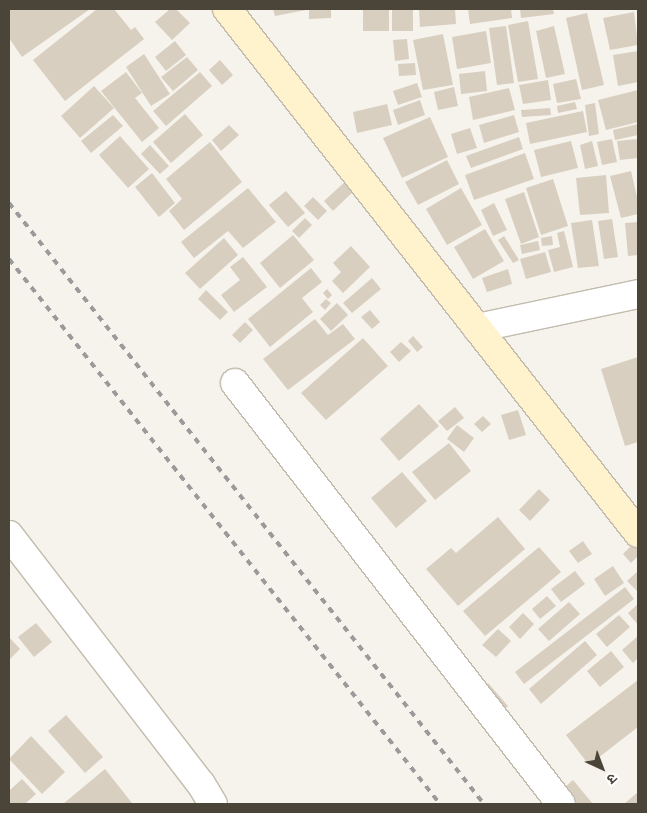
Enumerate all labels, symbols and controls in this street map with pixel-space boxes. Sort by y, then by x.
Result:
north arrow [577,743,627,793]
text: उ [603,770,621,788]

